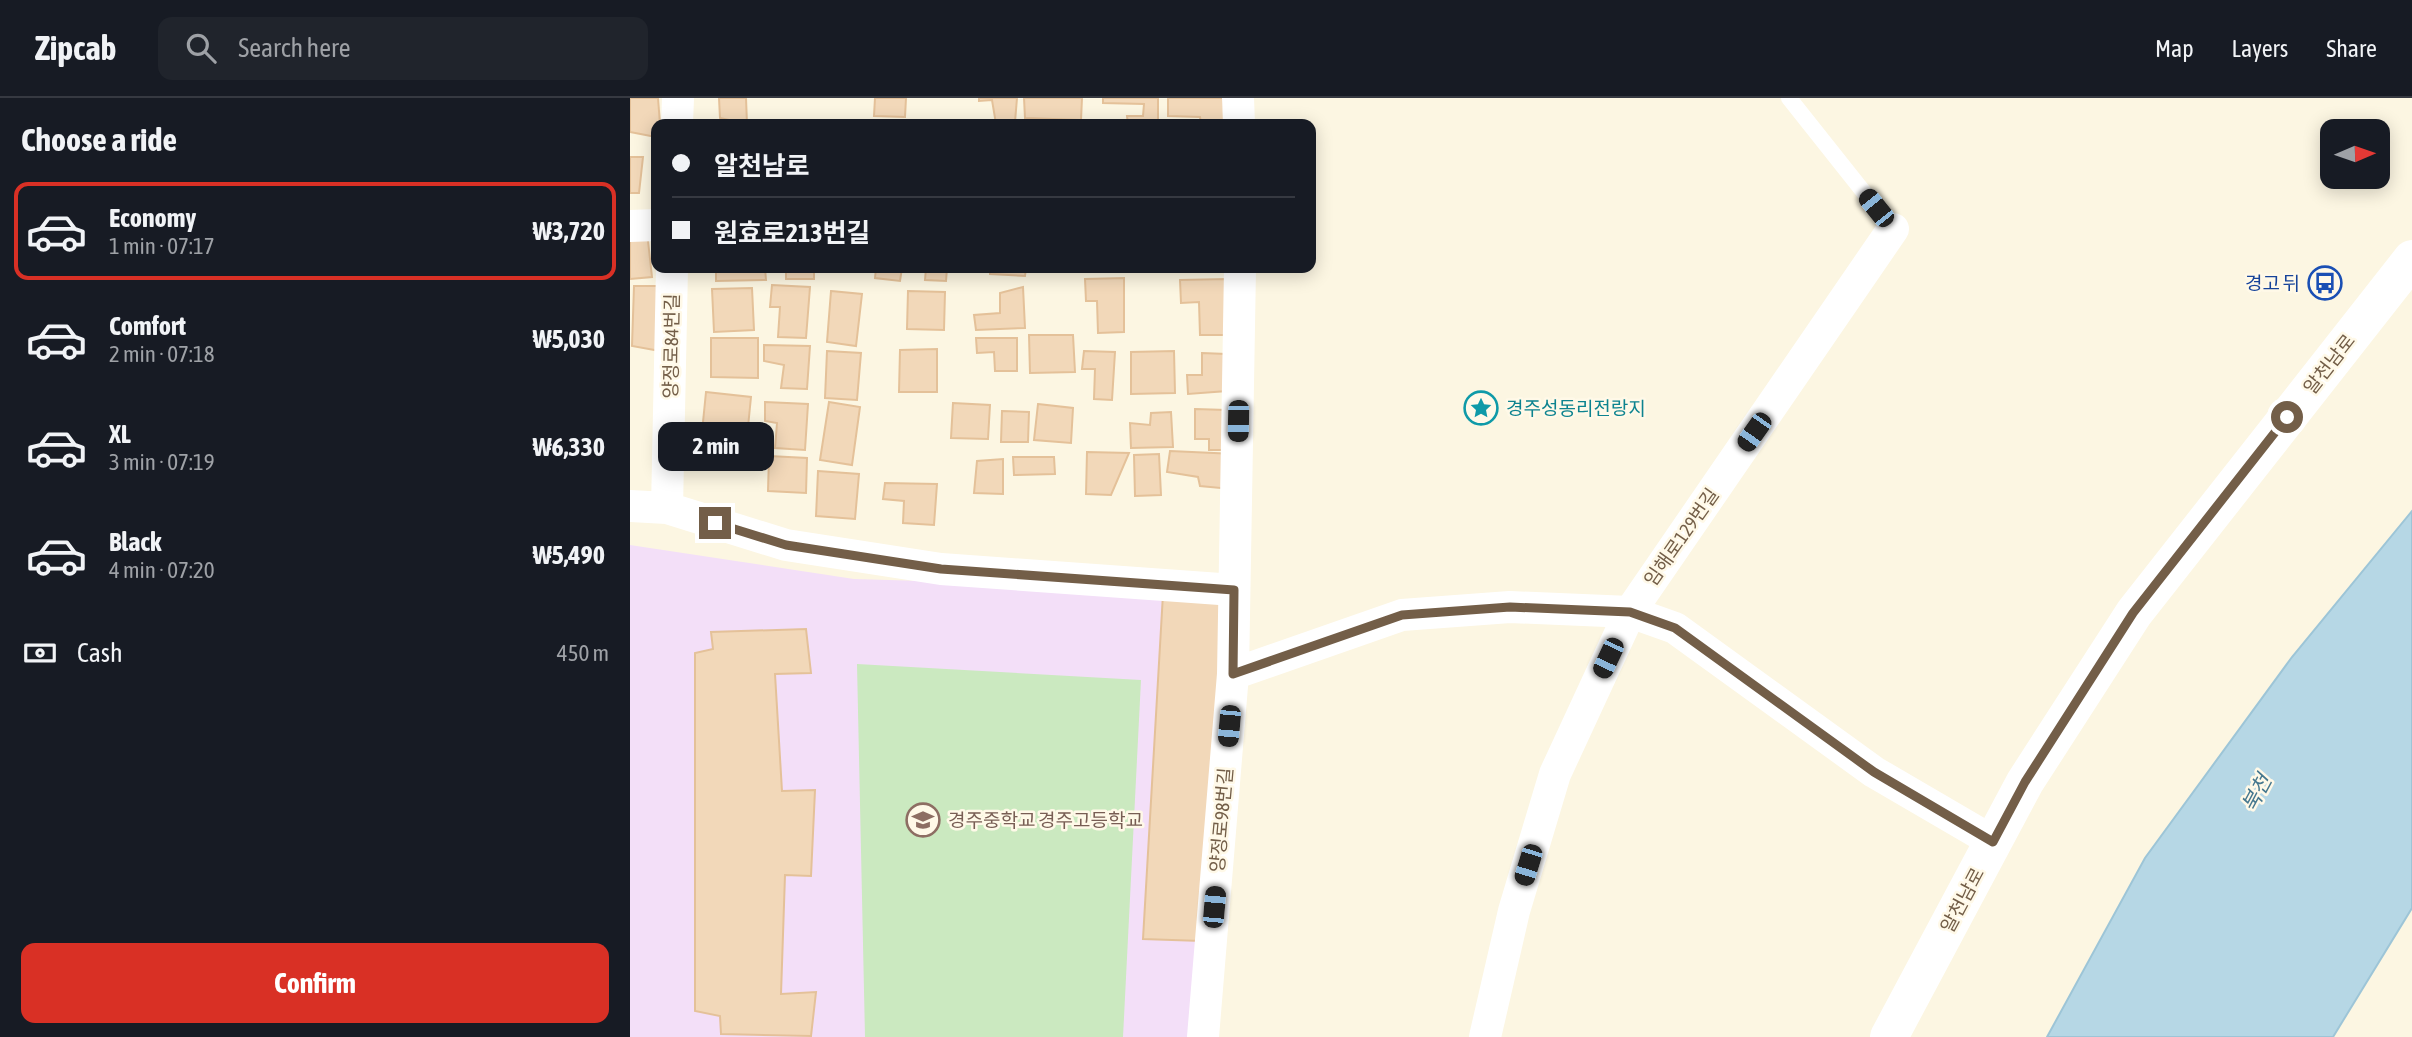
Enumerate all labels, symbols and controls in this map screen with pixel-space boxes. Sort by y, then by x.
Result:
search box [158,17,648,80]
text: Zipcab [35,29,116,67]
icon: search [182,29,220,67]
text: Search here [238,33,350,63]
text: Map [2155,35,2194,62]
text: Layers [2232,35,2288,62]
text: Share [2326,35,2377,62]
north arrow [2320,119,2390,189]
map controls [2320,119,2390,189]
text: Choose a ride [21,121,177,158]
text: 알천남로 [714,151,810,181]
car [1855,185,1898,231]
icon: car [25,200,88,263]
text: Economy [109,203,196,233]
text: ₩3,720 [533,216,605,246]
text: 원효로213번길 [714,218,870,248]
text: 1 min · 07:17 [109,233,215,259]
bus stop icon: 경고 뒤 [2306,264,2344,302]
place label: 경고 뒤 [2245,272,2300,294]
street label: 양정로84번길 [659,293,683,399]
icon: car [25,308,88,371]
text: Comfort [109,311,186,341]
text: ₩5,030 [533,324,605,354]
street label: 알천남로 [2299,330,2359,398]
text: 2 min · 07:18 [109,341,215,367]
place icon: 경주성동리전랑지 [1462,389,1500,427]
place label: 경주성동리전랑지 [1506,397,1646,419]
car [1228,400,1249,442]
route start [2271,401,2303,433]
car [1734,409,1775,455]
icon: car [25,416,88,479]
text: XL [109,419,131,449]
callout: 2 min [657,422,773,470]
text: ₩6,330 [533,432,605,462]
text: 2 min [693,433,739,459]
text: 3 min · 07:19 [109,449,215,475]
street label: 임해로129번길 [1639,484,1723,590]
route end [699,507,731,539]
icon: car [25,524,88,587]
text: Black [109,527,161,557]
text: ₩5,490 [533,540,605,570]
text: 4 min · 07:20 [109,557,215,583]
icon: cash [21,634,59,672]
car [1590,635,1627,681]
text: Cash [77,638,123,668]
text: 450 m [557,640,609,666]
car [1217,704,1242,748]
street label: 양정로98번길 [1205,767,1237,873]
water label: 북천 [2236,768,2277,816]
school or university icon: 경주중학교 경주고등학교 [904,801,942,839]
place label: 경주중학교 경주고등학교 [948,809,1143,831]
car [1512,842,1545,888]
street label: 알천남로 [1936,864,1988,936]
car [1202,885,1227,929]
button: Confirm [21,943,609,1023]

